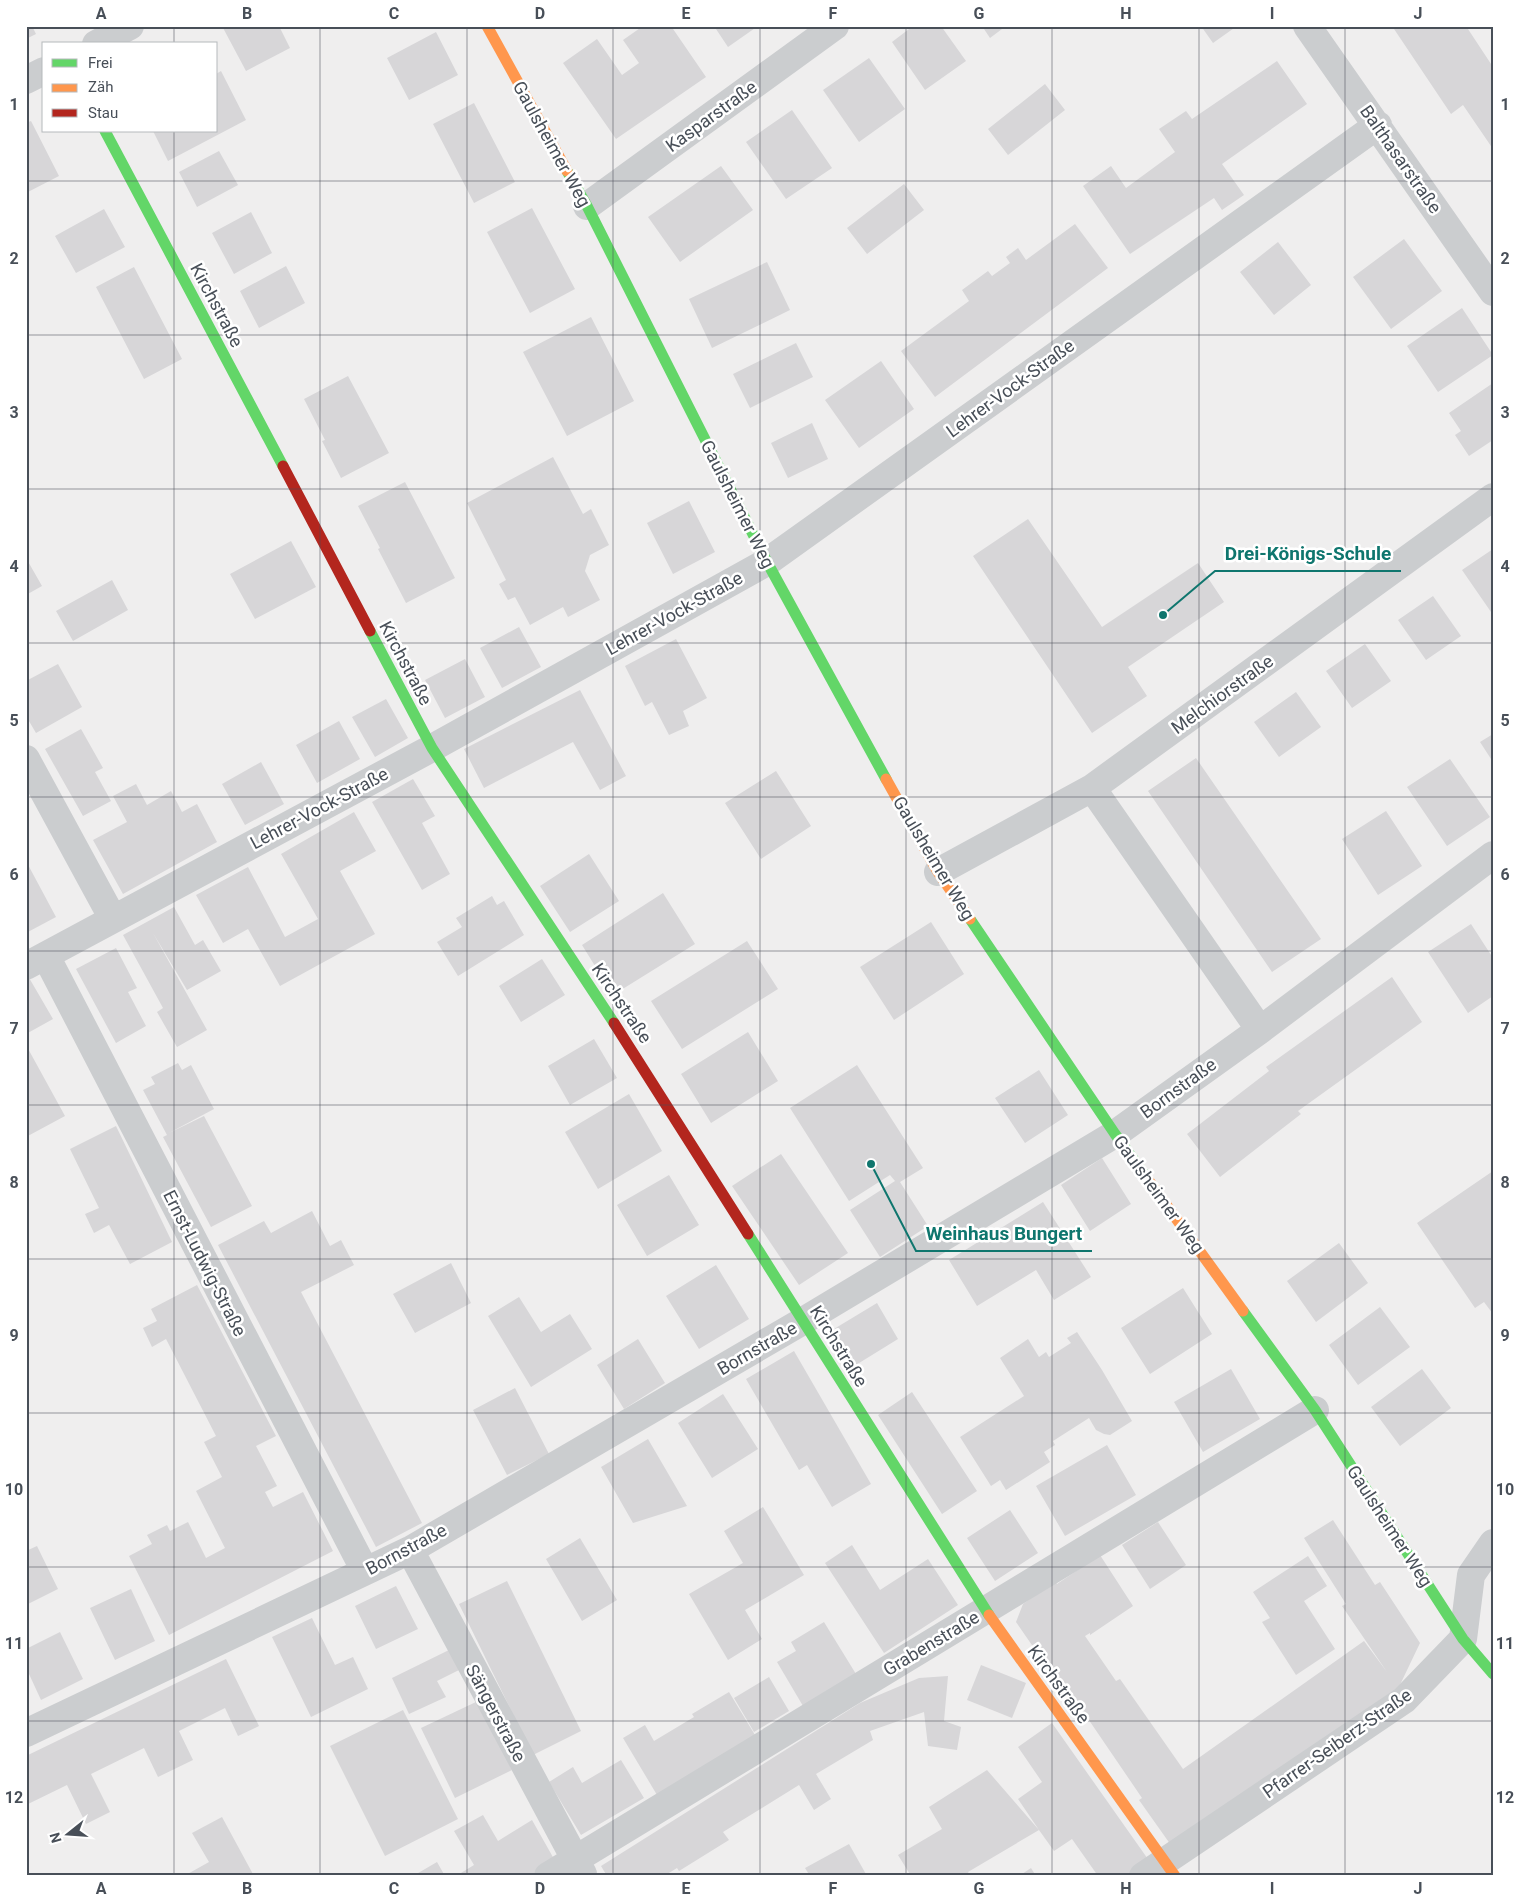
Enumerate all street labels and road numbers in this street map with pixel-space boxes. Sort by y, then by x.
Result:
street label: Kasparstraße [661,76,761,156]
street label: Gaulsheimer Weg [509,77,595,211]
street label: Balthasarstraße [1356,101,1446,217]
street label: Kirchstraße [186,259,248,351]
street label: Lehrer-Vock-Straße [942,335,1078,441]
street label: Gaulsheimer Weg [697,437,779,571]
street label: Lehrer-Vock-Straße [602,567,746,659]
street label: Kirchstraße [375,617,437,709]
street label: Melchiorstraße [1167,650,1277,738]
street label: Lehrer-Vock-Straße [247,763,391,853]
street label: Gaulsheimer Weg [889,792,979,924]
street label: Kirchstraße [588,959,656,1047]
street label: Bornstraße [1136,1053,1220,1123]
street label: Gaulsheimer Weg [1109,1131,1209,1257]
street label: Ernst-Ludwig-Straße [159,1186,251,1340]
street label: Kirchstraße [806,1301,872,1391]
street label: Bornstraße [713,1317,801,1379]
street label: Gaulsheimer Weg [1343,1461,1437,1591]
street label: Bornstraße [362,1519,450,1579]
street label: Grabenstraße [879,1606,983,1680]
street label: Kirchstraße [1023,1641,1095,1727]
street label: Sängerstraße [462,1661,530,1765]
street label: Pfarrer-Seiberz-Straße [1259,1684,1415,1802]

